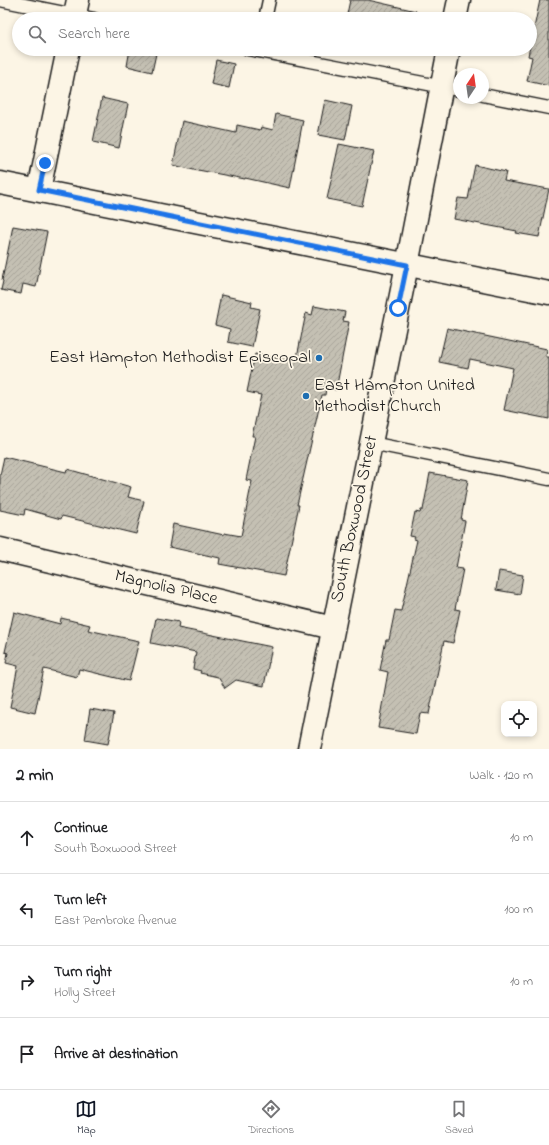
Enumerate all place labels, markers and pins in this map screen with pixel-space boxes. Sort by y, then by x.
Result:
place label: East Hampton Methodist Episcopal [49,345,311,371]
marker: East Hampton Methodist Episcopal [314,353,324,363]
place label: East Hampton United Methodist Church [314,373,475,420]
marker: East Hampton United Methodist Church [301,391,311,401]

